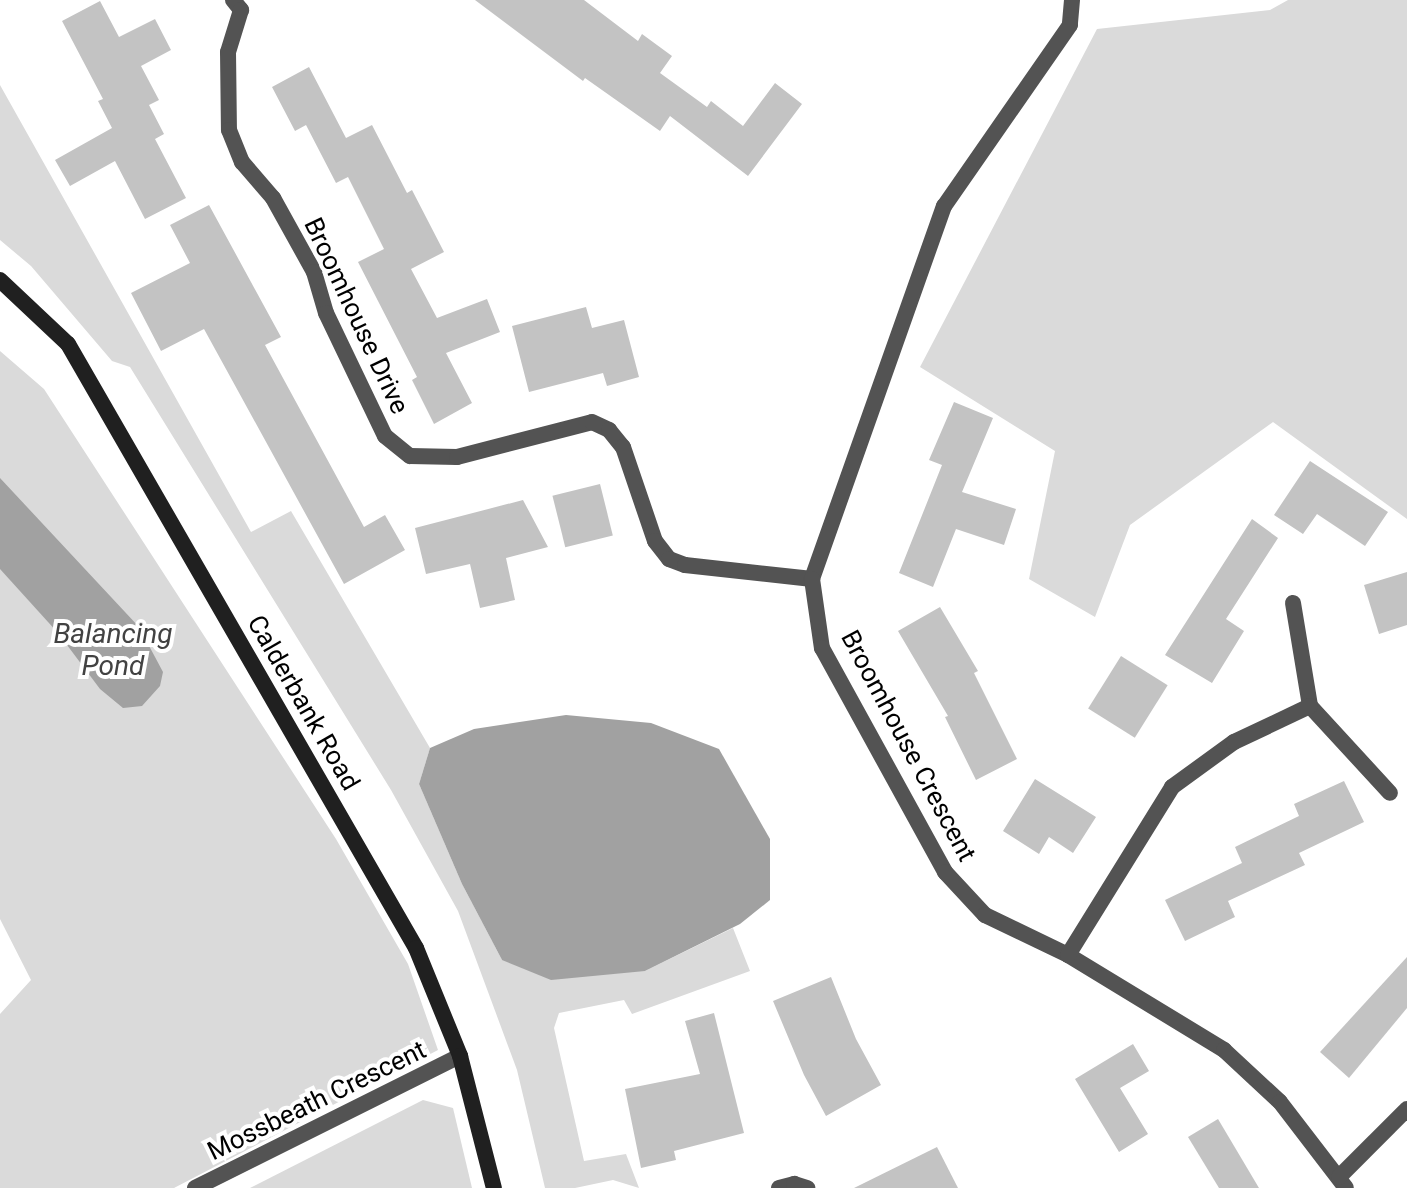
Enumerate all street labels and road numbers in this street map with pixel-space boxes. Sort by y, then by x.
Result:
street label: Broomhouse Drive [297,213,415,419]
street label: Calderbank Road [240,610,366,796]
street label: Broomhouse Crescent [834,625,982,867]
street label: Mossbeath Crescent [203,1035,431,1167]

